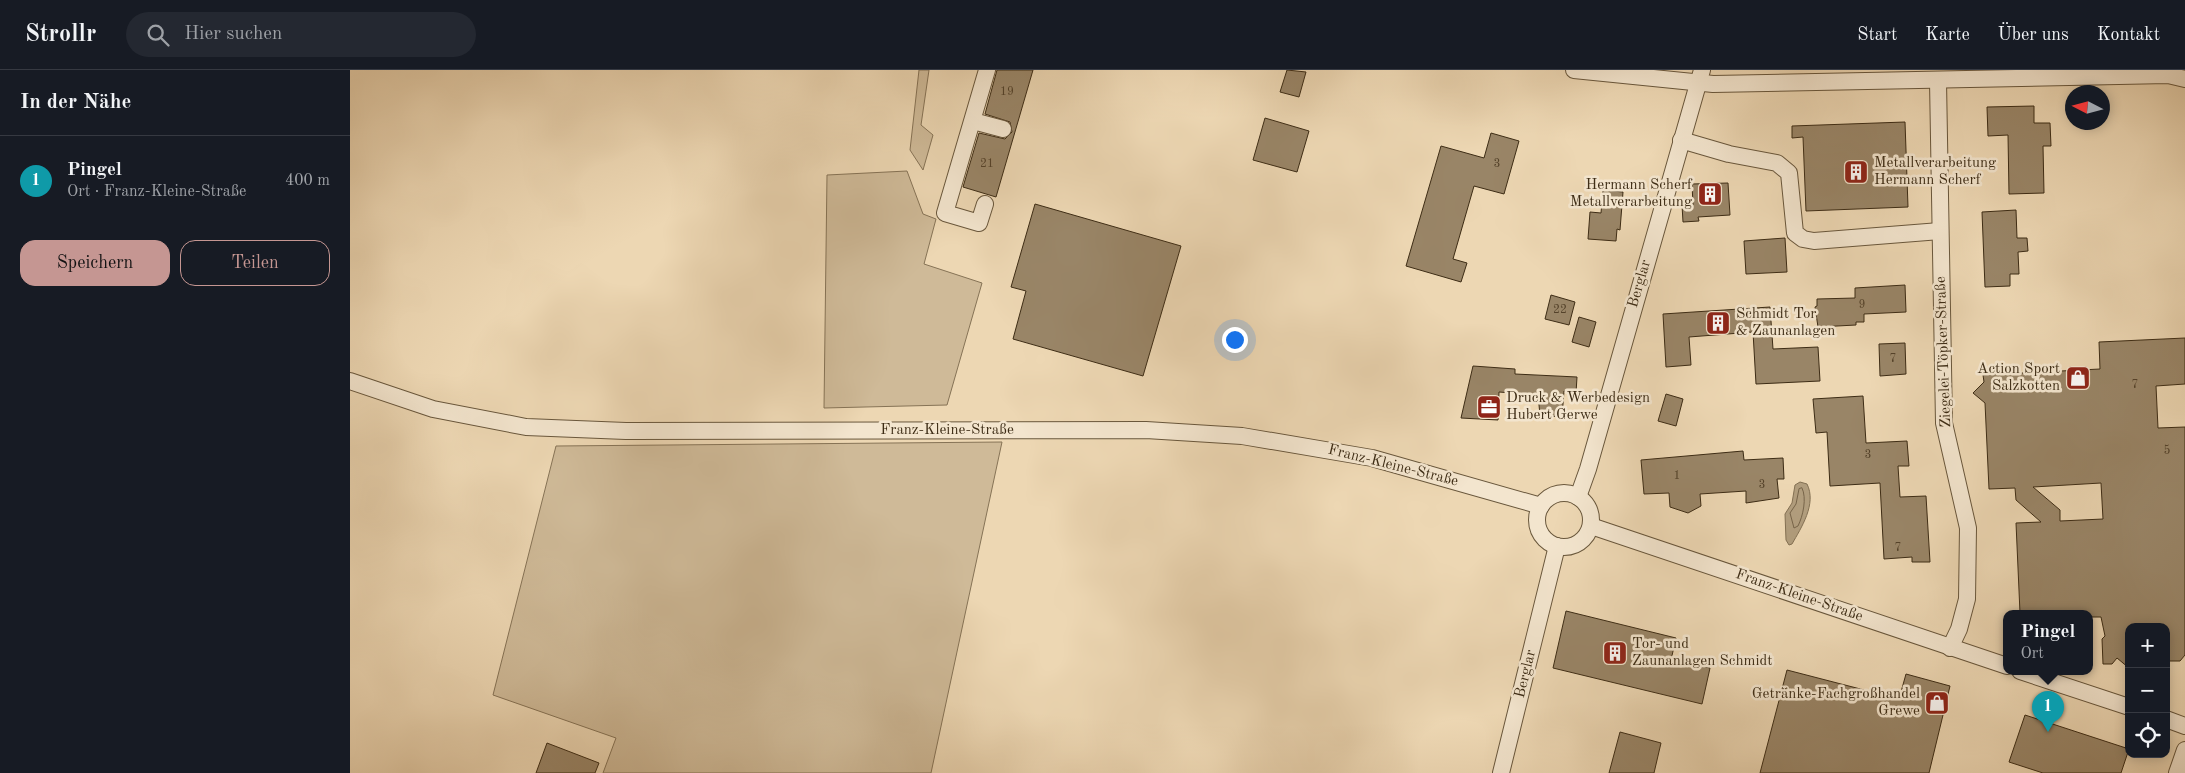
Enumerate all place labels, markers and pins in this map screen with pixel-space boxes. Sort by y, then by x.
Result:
place label: Metallverarbeitung Hermann Scherf [1874,156,1996,188]
building icon: Metallverarbeitung Hermann Scherf [1843,159,1869,185]
place label: Hermann Scherf Metallverarbeitung [1570,178,1693,210]
building icon: Hermann Scherf Metallverarbeitung [1697,181,1723,207]
place label: Schmidt Tor & Zaunanlagen [1736,307,1835,339]
building icon: Schmidt Tor & Zaunanlagen [1705,310,1731,336]
place label: Action Sport Salzkotten [1977,362,2060,394]
shop icon: Action Sport Salzkotten [2065,365,2091,391]
place label: Druck & Werbedesign Hubert Gerwe [1506,391,1650,423]
office icon: Druck & Werbedesign Hubert Gerwe [1476,394,1502,420]
place label: Tor- und Zaunanlagen Schmidt [1632,637,1773,669]
building icon: Tor- und Zaunanlagen Schmidt [1602,640,1628,666]
place label: Getränke-Fachgroßhandel Grewe [1752,687,1920,719]
shop icon: Getränke-Fachgroßhandel Grewe [1924,690,1950,716]
pin: 1 [2032,691,2064,732]

